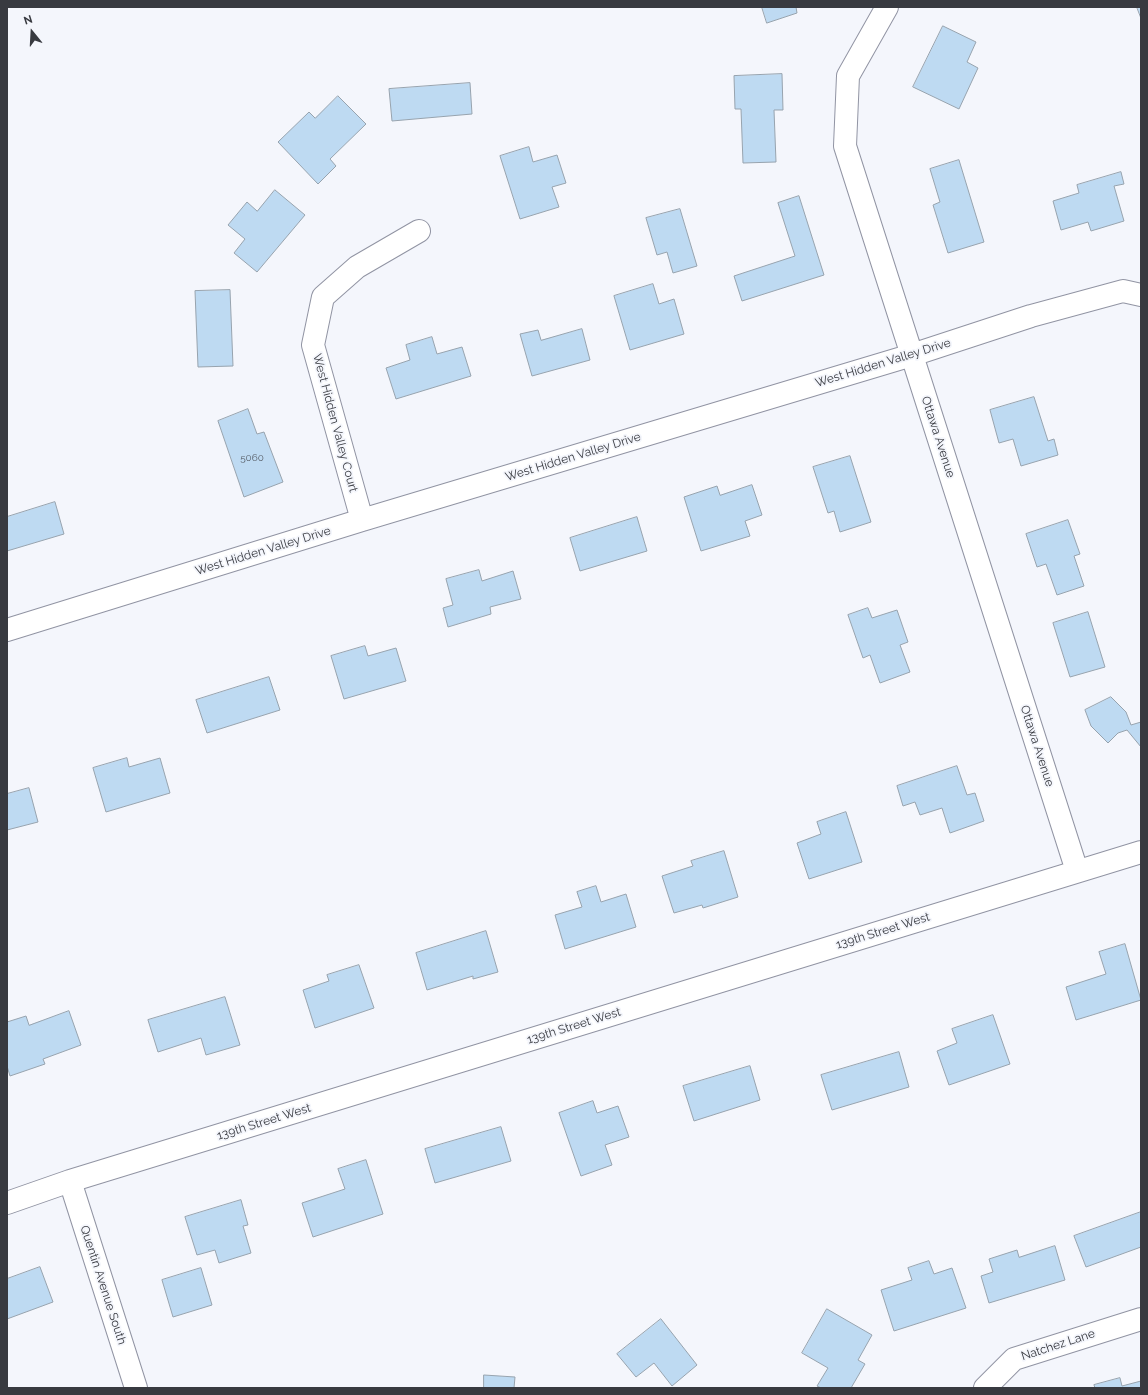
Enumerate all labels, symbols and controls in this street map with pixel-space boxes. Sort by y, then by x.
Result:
north arrow [12,12,52,52]
text: N [22,13,34,28]
street label: West Hidden Valley Drive [814,336,952,390]
street label: West Hidden Valley Court [310,352,360,494]
street label: Ottawa Avenue [918,394,958,480]
street label: West Hidden Valley Drive [504,430,642,484]
house number: 5060 [240,452,264,464]
street label: West Hidden Valley Drive [194,524,332,578]
street label: Ottawa Avenue [1017,703,1057,789]
street label: 139th Street West [834,910,932,952]
street label: 139th Street West [525,1005,623,1047]
street label: 139th Street West [215,1101,313,1143]
street label: Quentin Avenue South [77,1224,129,1346]
street label: Natchez Lane [1019,1326,1097,1364]

